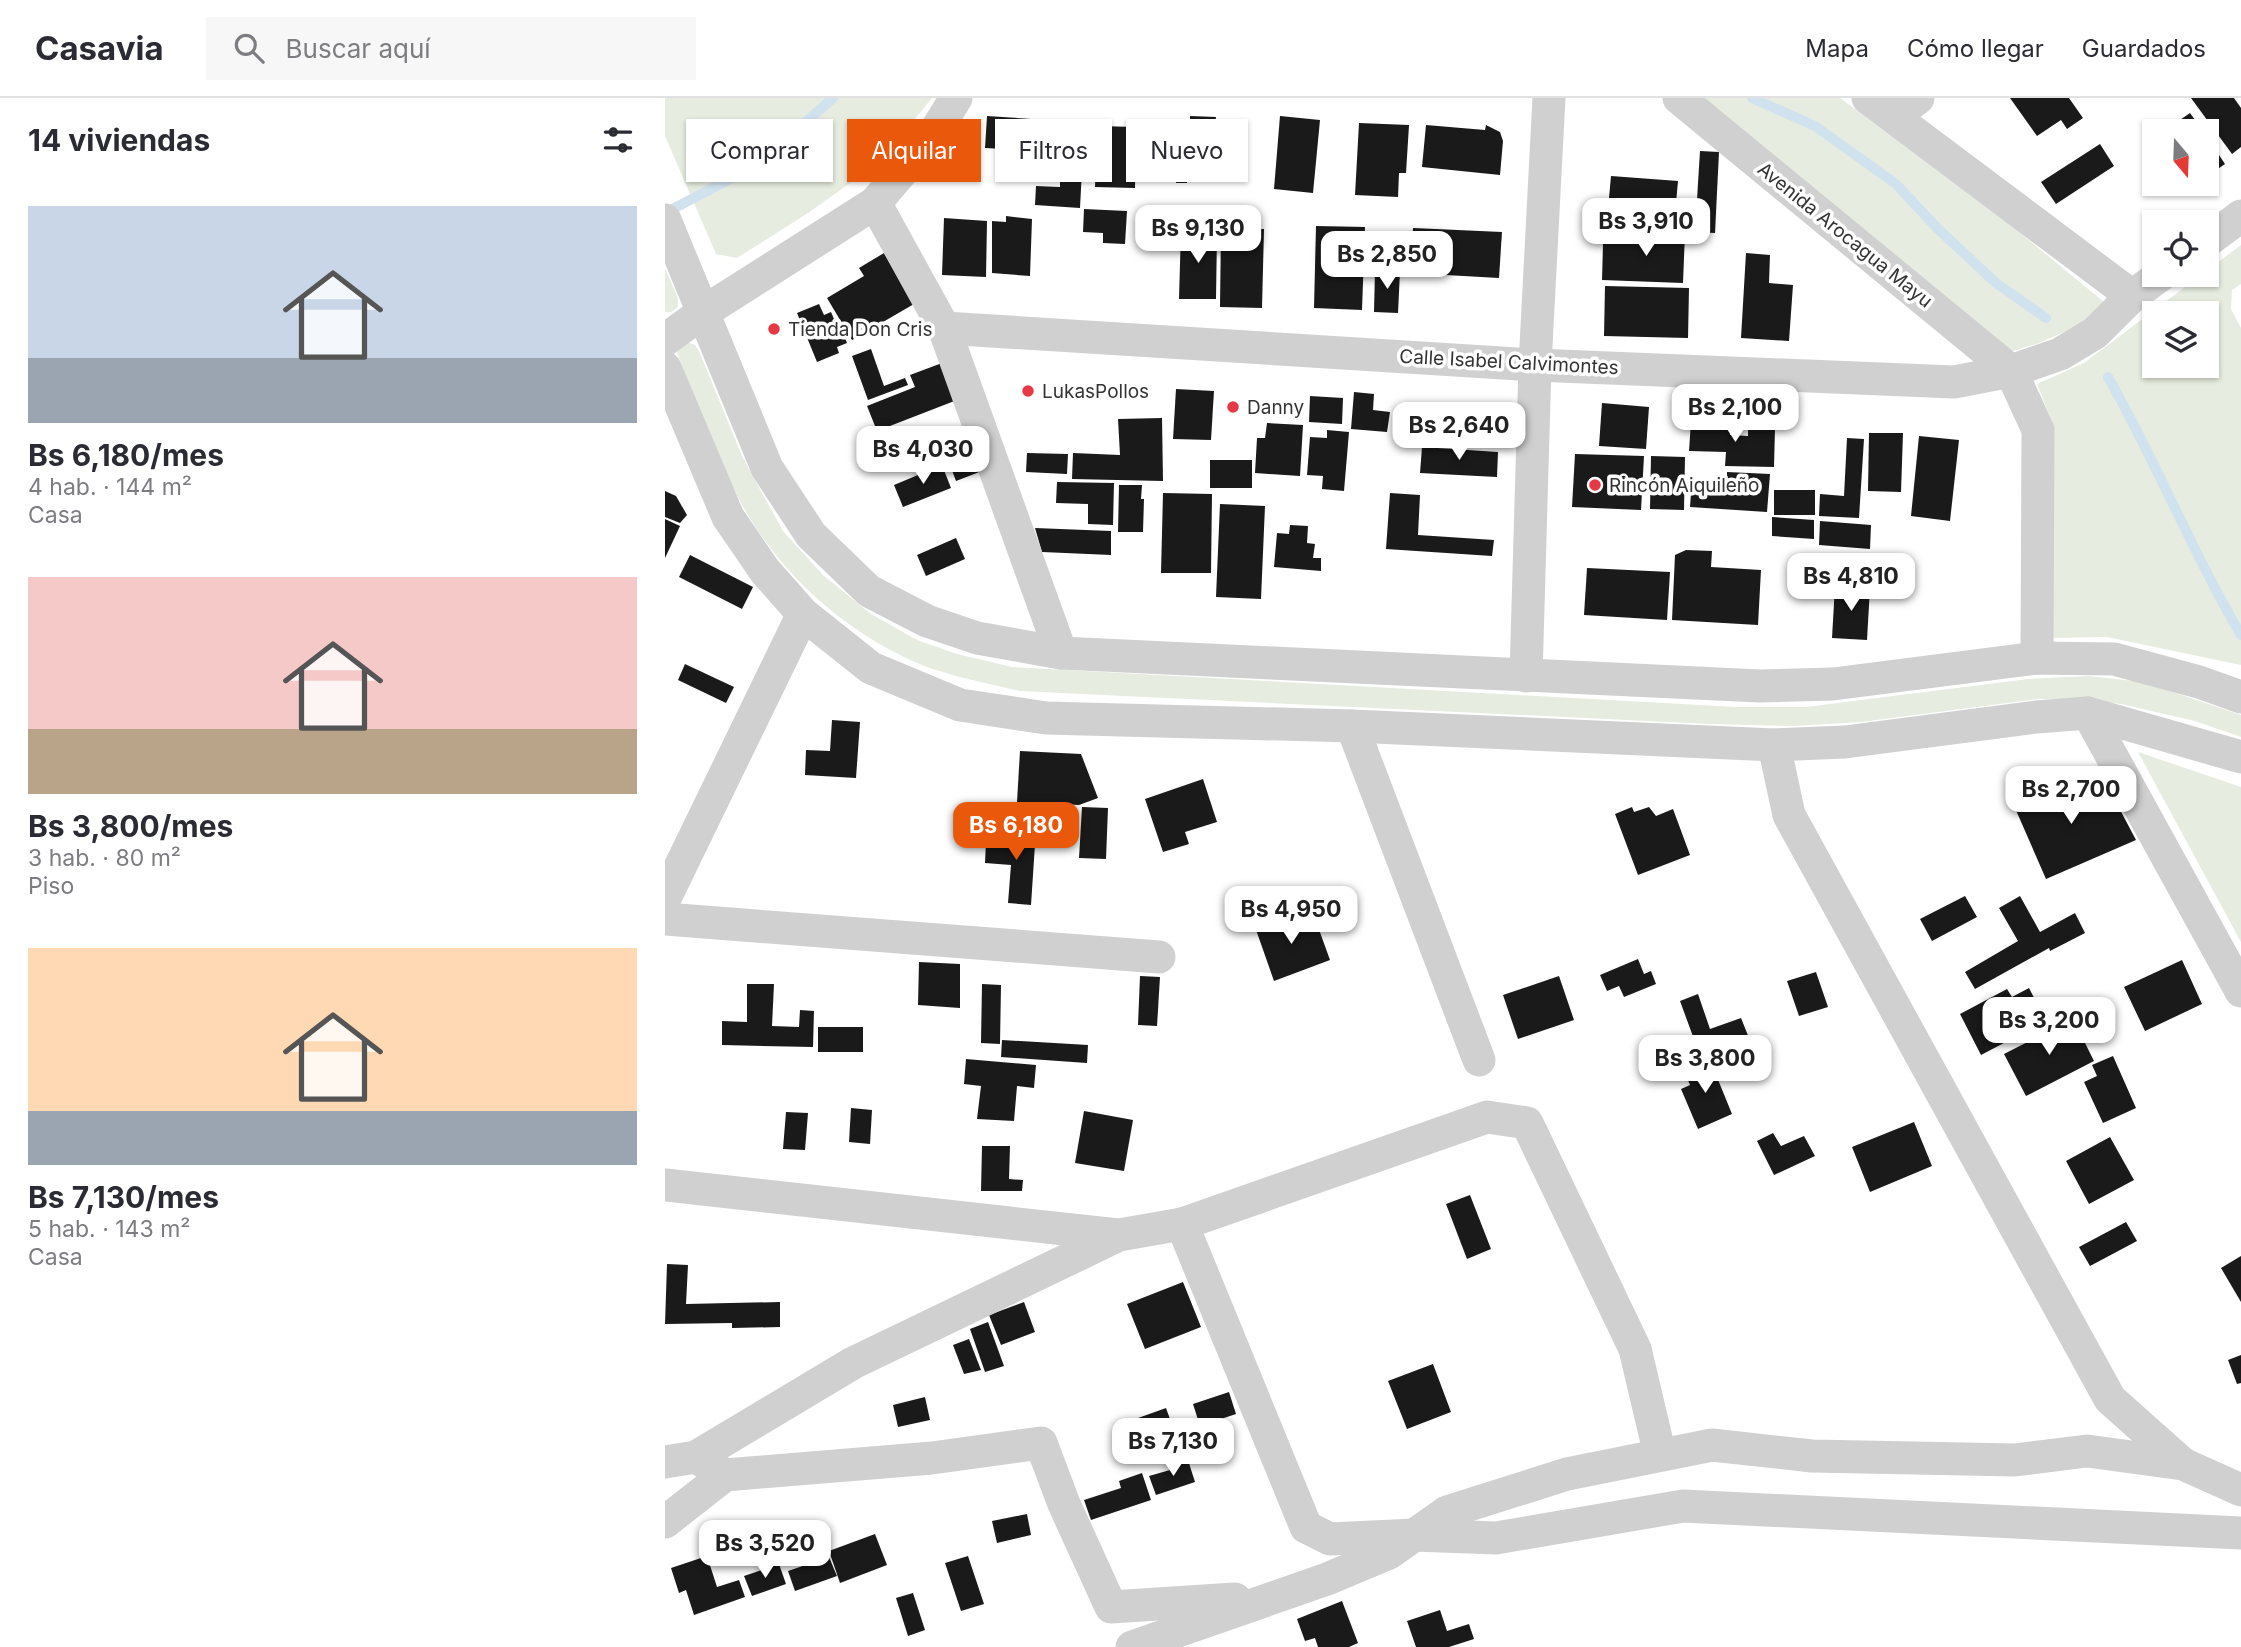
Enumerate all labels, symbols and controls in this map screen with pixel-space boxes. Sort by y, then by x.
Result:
search box [206,17,696,80]
text: Casavia [35,28,164,68]
icon: search [230,29,268,67]
text: Buscar aquí [286,33,431,64]
text: Mapa [1805,34,1869,63]
text: Cómo llegar [1907,34,2044,63]
text: Guardados [2082,34,2206,63]
chip: Comprar [686,119,833,182]
chip: Alquilar [847,119,981,182]
chip: Filtros [995,119,1112,182]
chip: Nuevo [1126,119,1248,182]
north arrow [2142,119,2219,196]
map controls [2142,119,2219,378]
icon: filters [599,121,637,159]
text: 14 viviendas [28,122,210,158]
street label: Avenida Arocagua Mayu [1753,157,1937,313]
pin: Bs 3,910 [1574,198,1718,258]
pin: Bs 9,130 [1126,206,1270,265]
text: Bs 3,910 [1598,207,1694,235]
button: locate [2142,210,2219,287]
text: Bs 9,130 [1151,214,1245,242]
pin: Bs 2,850 [1315,232,1459,291]
text: Bs 2,850 [1337,240,1437,268]
icon: home [270,252,396,378]
button: layers [2142,301,2219,378]
place label: Tienda Don Cris [788,318,932,341]
marker: Tienda Don Cris [766,321,782,337]
street label: Calle Isabel Calvimontes [1399,345,1619,379]
place label: LukasPollos [1042,380,1149,403]
marker: LukasPollos [1020,383,1036,399]
pin: Bs 2,100 [1663,384,1807,444]
text: Bs 2,100 [1688,393,1782,421]
place label: Danny [1247,396,1305,419]
marker: Danny [1225,399,1241,415]
pin: Bs 2,640 [1387,402,1531,462]
text: Bs 2,640 [1408,411,1510,439]
pin: Bs 4,030 [851,426,995,486]
text: Bs 4,030 [872,435,974,463]
text: Bs 6,180/mes [28,437,224,473]
text: 4 hab. · 144 m² [28,473,192,501]
place label: Rincón Aiquileño [1609,474,1759,497]
marker: Rincón Aiquileño [1587,477,1603,493]
text: Casa [28,501,83,529]
pin: Bs 4,810 [1779,554,1923,613]
text: Bs 4,810 [1803,562,1899,590]
icon: home [270,623,396,749]
pin: Bs 2,700 [1999,766,2143,826]
text: Bs 2,700 [2021,775,2121,803]
pin: Bs 6,180 [944,802,1088,862]
text: Bs 3,800/mes [28,808,233,844]
text: Bs 6,180 [969,811,1063,839]
text: 3 hab. · 80 m² [28,844,181,872]
text: Piso [28,872,74,900]
pin: Bs 4,950 [1219,886,1363,946]
text: Bs 4,950 [1241,895,1341,923]
icon: home [270,994,396,1120]
pin: Bs 3,200 [1977,998,2121,1057]
text: Bs 3,200 [1998,1006,2100,1034]
pin: Bs 3,800 [1633,1035,1777,1095]
text: Bs 3,800 [1655,1044,1755,1072]
text: Bs 7,130/mes [28,1179,219,1215]
text: 5 hab. · 143 m² [28,1215,190,1243]
text: Casa [28,1243,83,1271]
pin: Bs 7,130 [1101,1418,1245,1478]
text: Bs 7,130 [1128,1427,1218,1455]
pin: Bs 3,520 [693,1520,837,1580]
text: Bs 3,520 [715,1529,815,1557]

